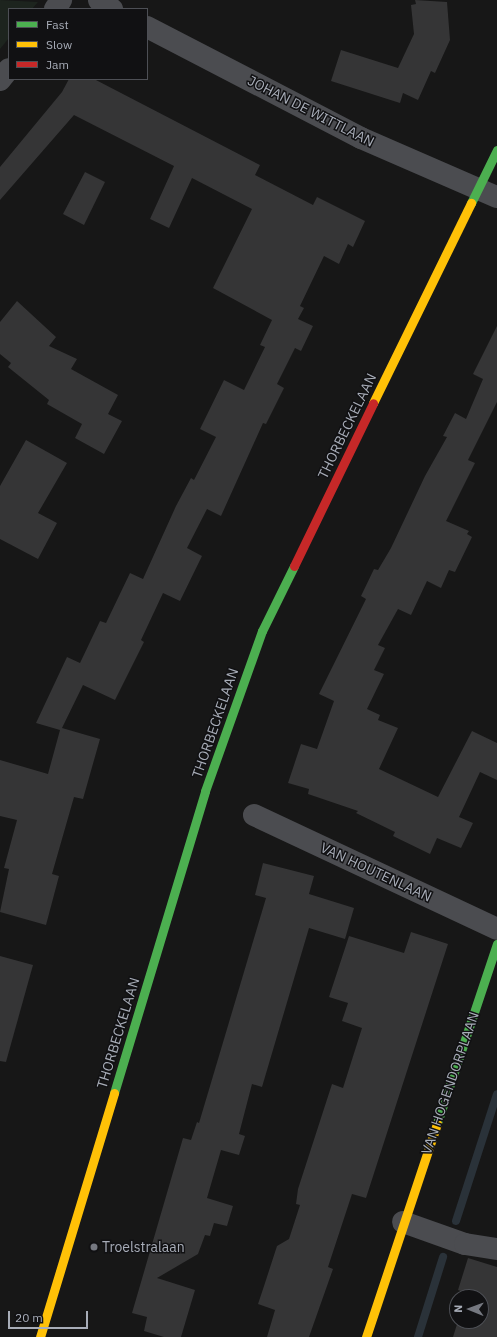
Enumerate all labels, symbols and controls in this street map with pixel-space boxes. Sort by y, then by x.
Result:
legend [8,8,148,80]
text: Fast [46,17,69,32]
text: Slow [46,37,72,52]
text: Jam [46,57,69,72]
street label: JOHAN DE WITTLAAN [245,72,377,150]
street label: THORBECKELAAN [314,371,380,481]
street label: THORBECKELAAN [188,666,242,780]
street label: VAN HOUTENLAAN [318,839,434,905]
street label: THORBECKELAAN [93,975,143,1091]
street label: VAN HOGENDORPLAAN [418,1009,482,1157]
place label: Troelstralaan [102,1239,185,1255]
marker: Troelstralaan [89,1242,99,1252]
north arrow [449,1289,489,1329]
scale bar [10,1303,90,1329]
text: N [451,1305,465,1313]
text: 20 m [15,1310,43,1325]

